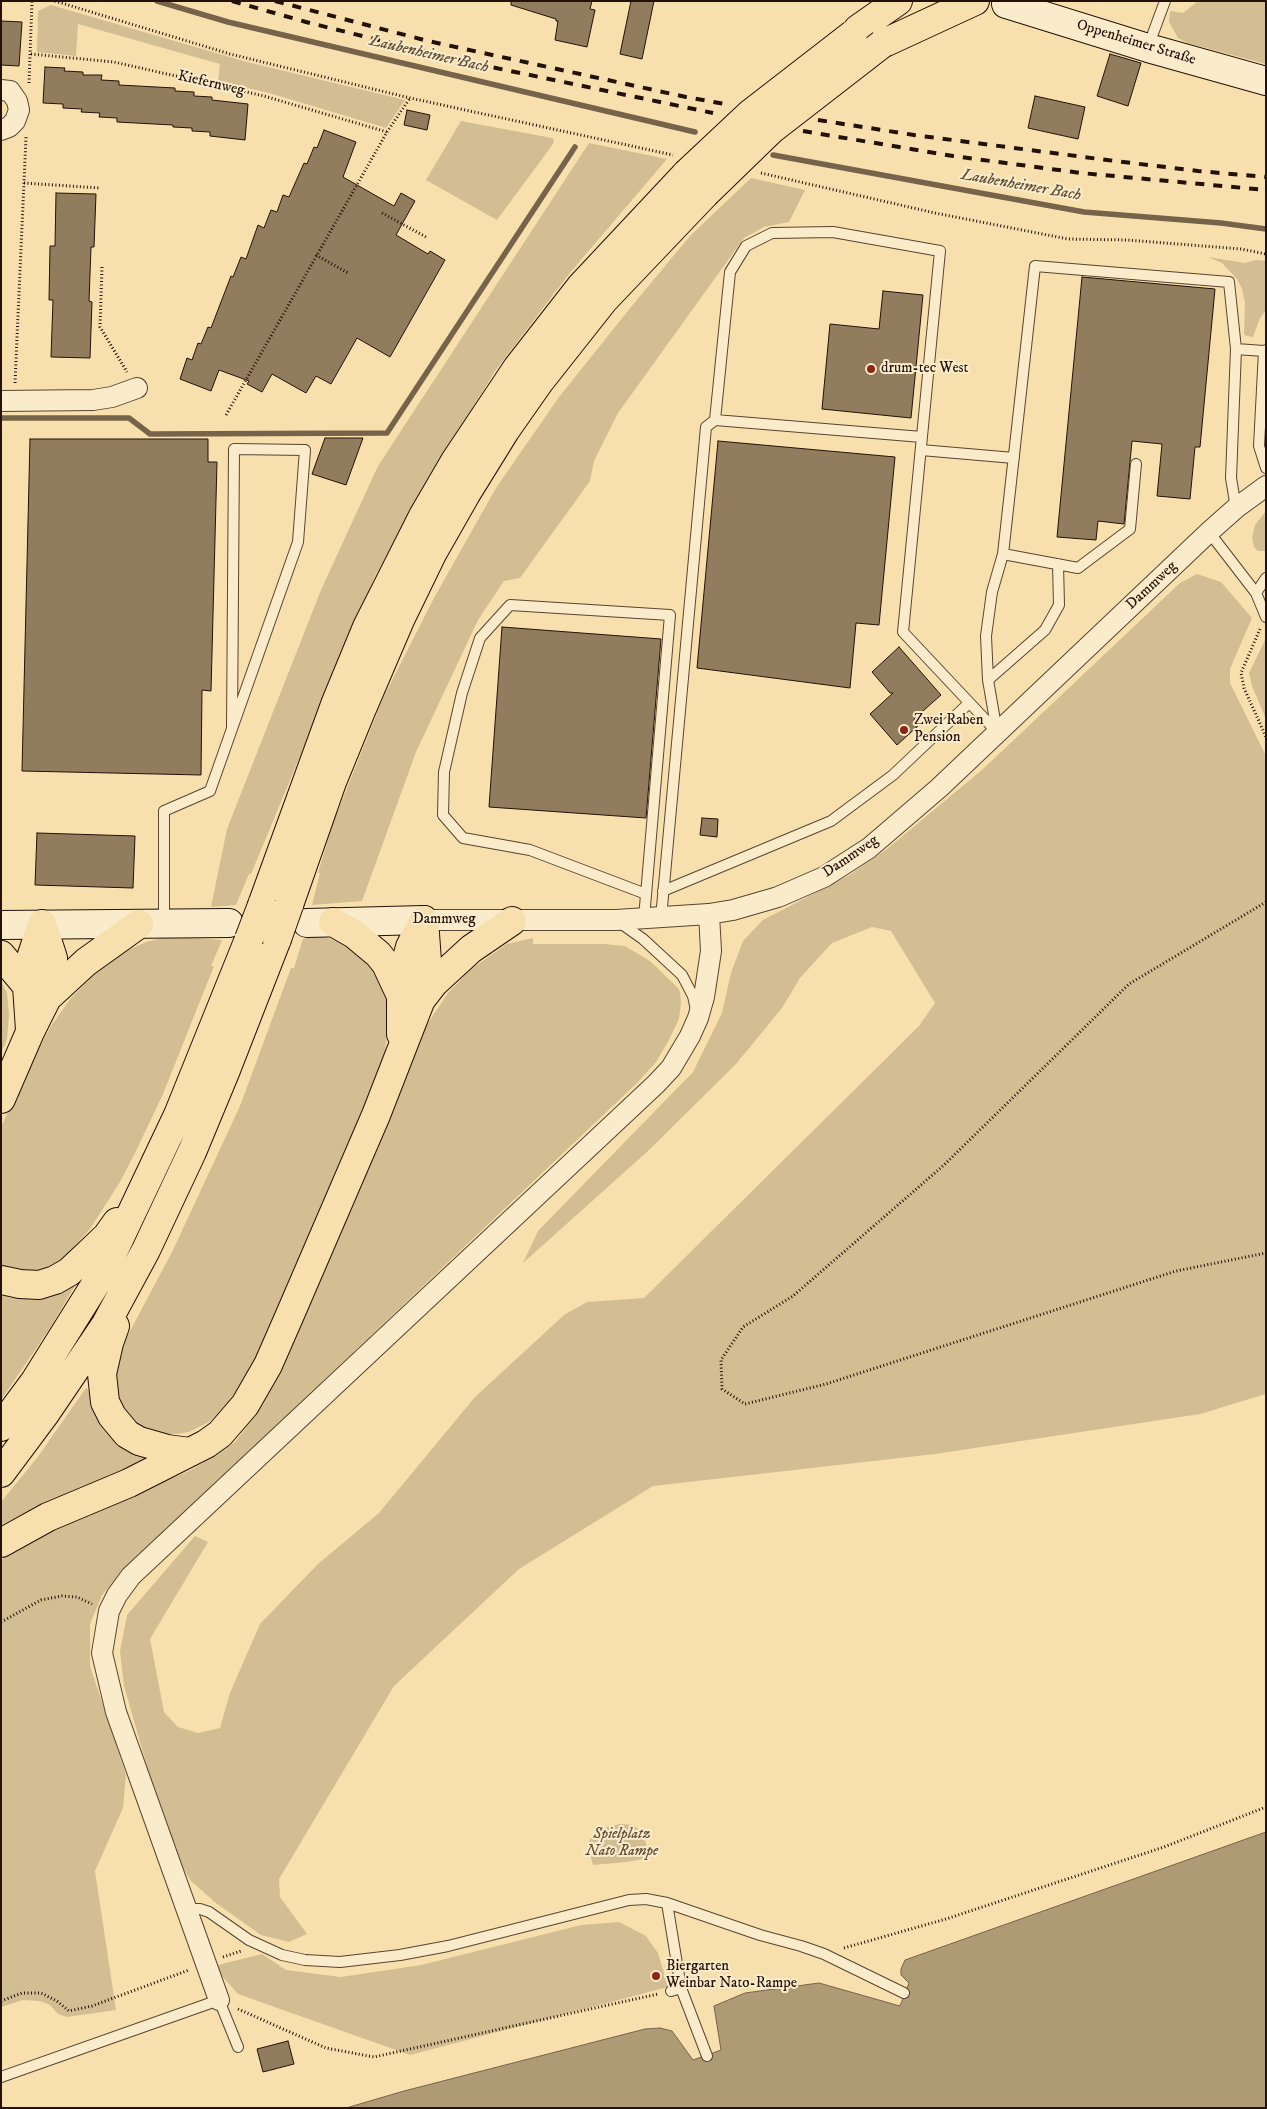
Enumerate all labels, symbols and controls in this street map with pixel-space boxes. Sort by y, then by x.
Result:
street label: Oppenheimer Straße [1074,16,1198,70]
water label: Laubenheimer Bach [368,32,490,78]
street label: Kiefernweg [176,68,246,100]
water label: Laubenheimer Bach [960,166,1082,206]
place label: drum-tec West [881,360,968,378]
marker: drum-tec West [865,363,877,375]
street label: Dammweg [1123,558,1181,614]
place label: Zwei Raben Pension [914,712,984,747]
marker: Zwei Raben Pension [898,724,910,736]
street label: Dammweg [820,832,882,882]
street label: Dammweg [412,911,476,929]
park label: Spielplatz Nato Rampe [586,1826,658,1861]
place label: Biergarten Weinbar Nato-Rampe [666,1958,797,1993]
marker: Biergarten Weinbar Nato-Rampe [650,1970,662,1982]

